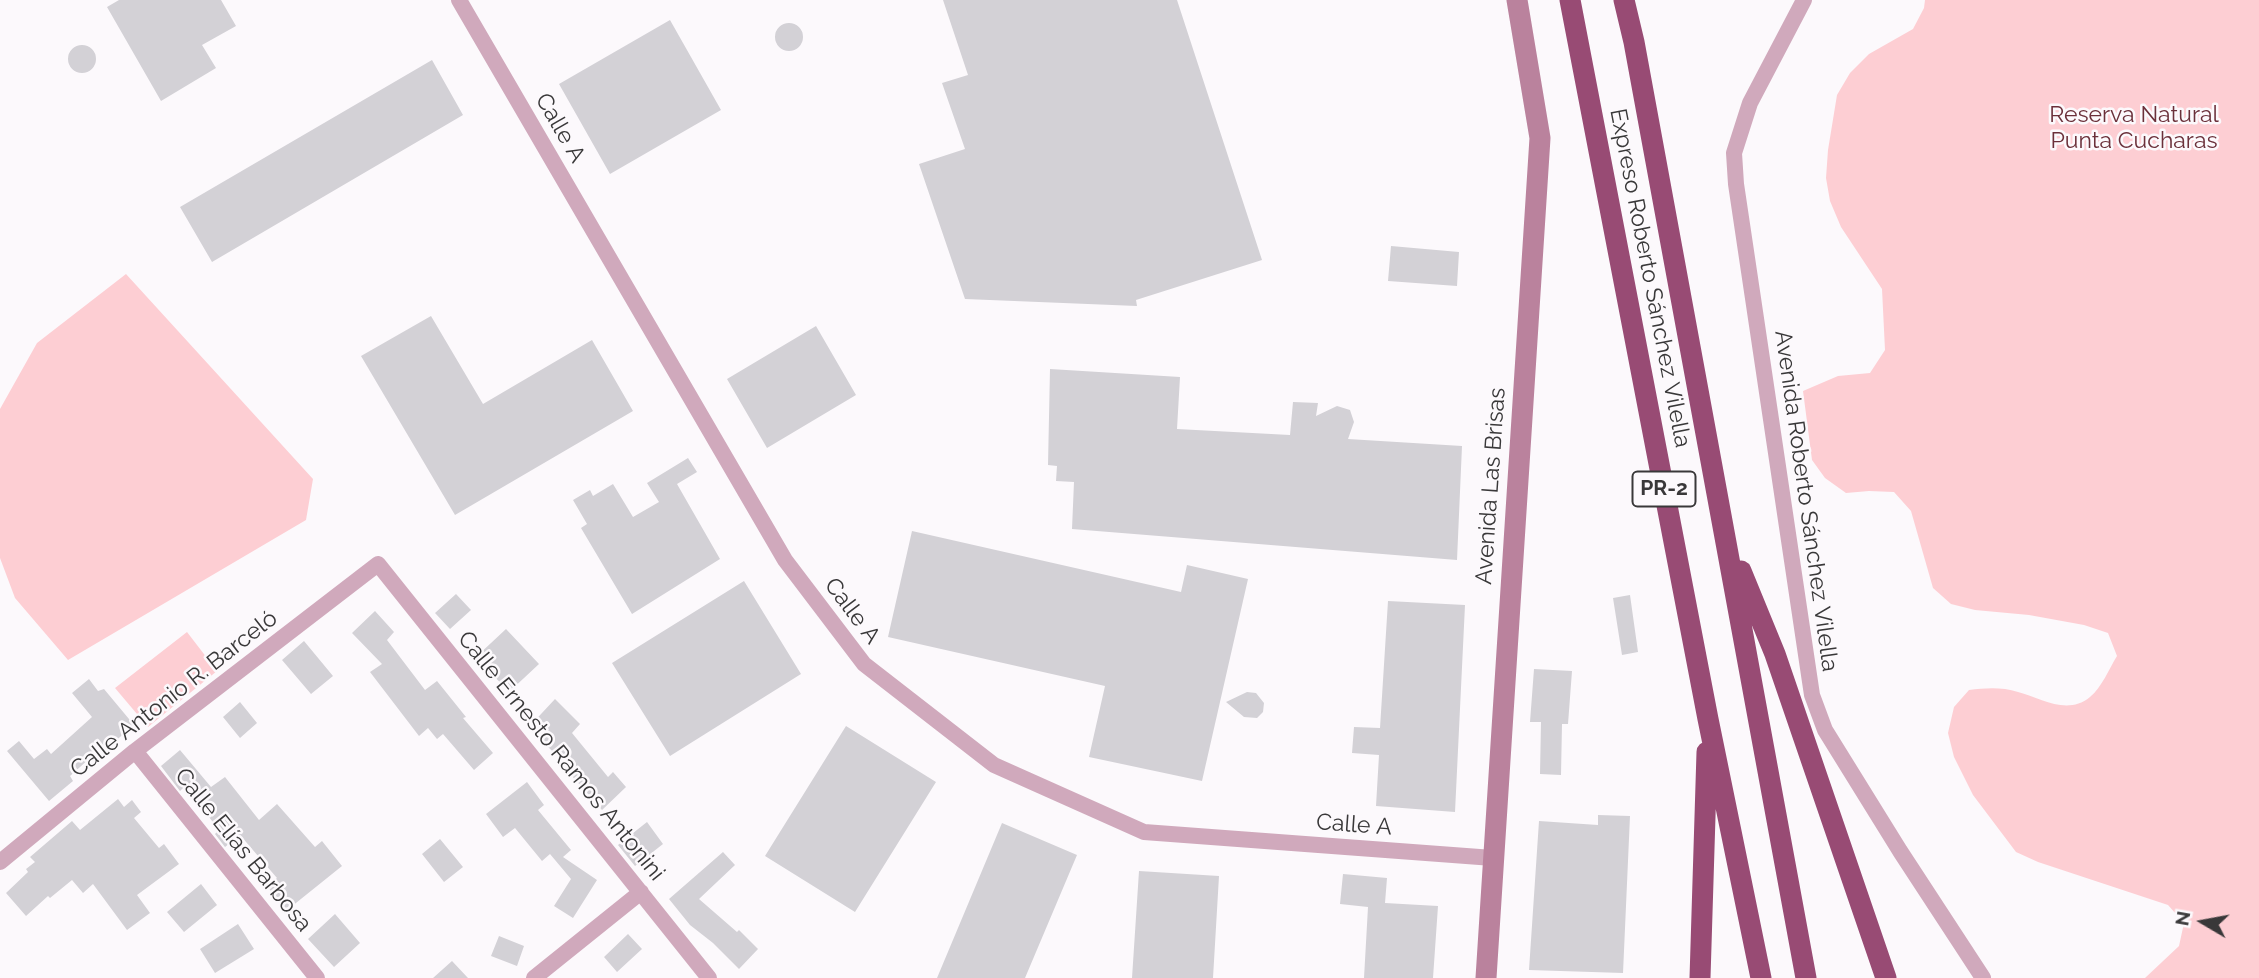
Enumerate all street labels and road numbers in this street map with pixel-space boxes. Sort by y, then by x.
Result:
street label: Calle A [529,88,591,168]
street label: Expreso Roberto Sánchez Vilella [1604,106,1696,450]
street label: Avenida Roberto Sánchez Vilella [1768,329,1844,673]
street label: Avenida Las Brisas [1470,387,1512,585]
road number: PR-2 [1632,472,1696,506]
street label: Calle A [818,572,886,650]
street label: Calle Antonio R. Barceló [65,605,283,783]
street label: Calle Ernesto Ramos Antonini [452,626,670,886]
street label: Calle Elías Barbosa [169,763,317,937]
street label: Calle A [1315,809,1393,841]

